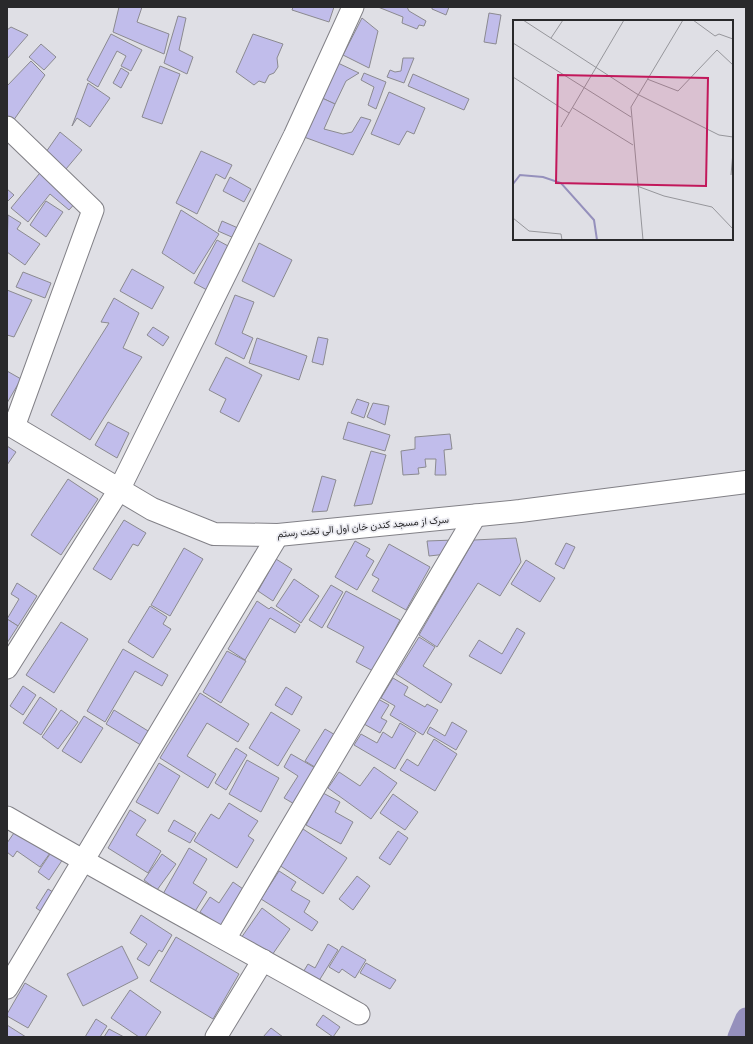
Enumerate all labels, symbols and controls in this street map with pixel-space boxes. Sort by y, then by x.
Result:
inset map [513,20,733,240]
street label: سرک از مسجد کندن خان اول الی تخت رستم [277,513,449,540]

